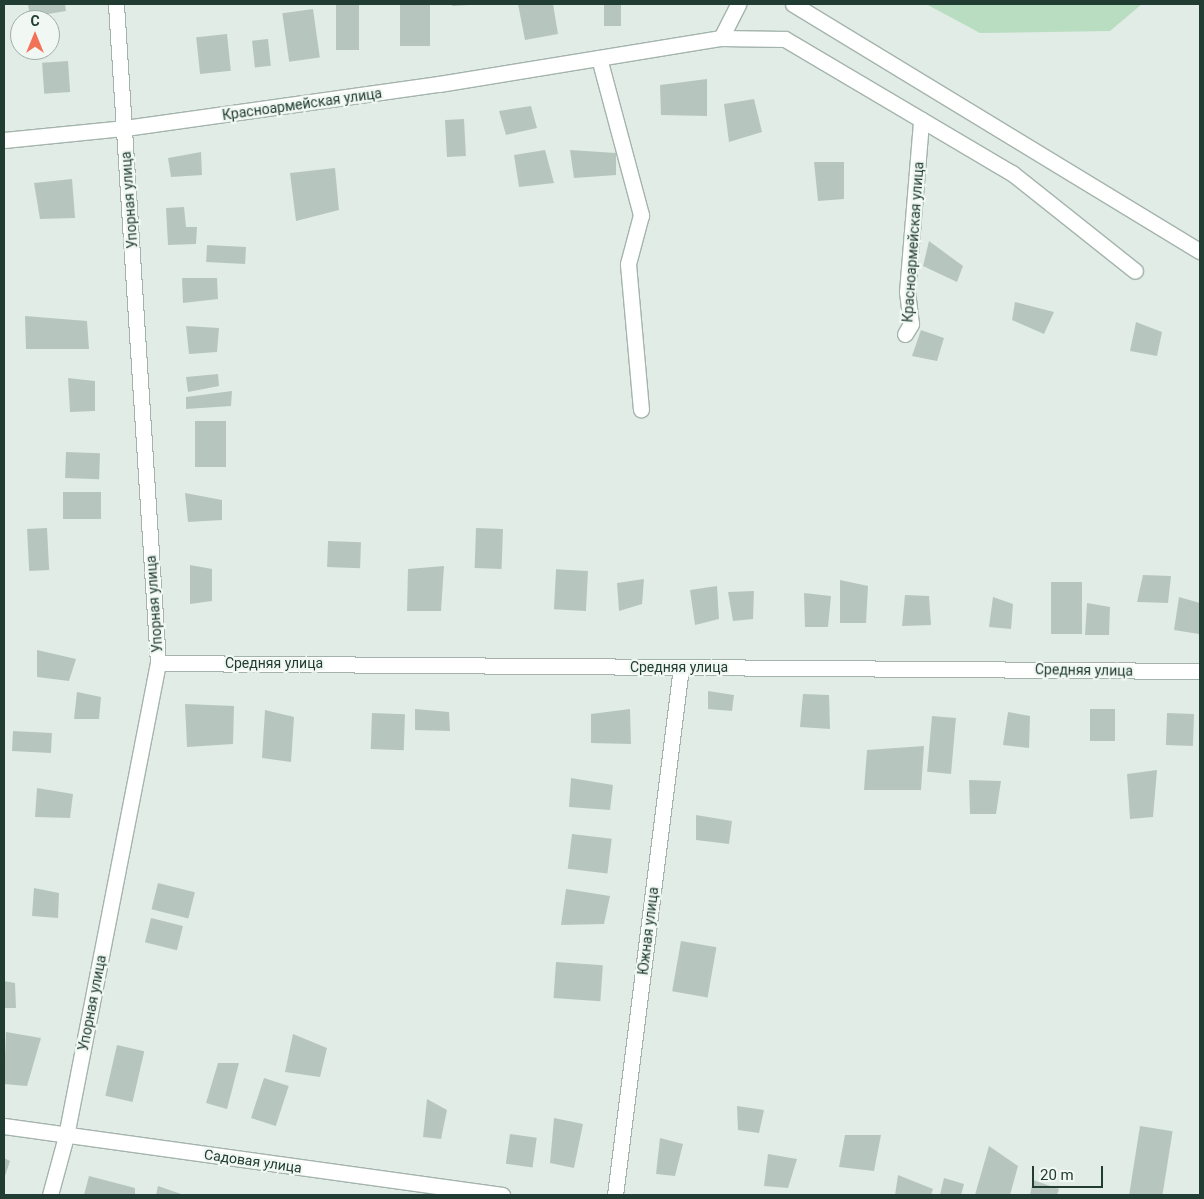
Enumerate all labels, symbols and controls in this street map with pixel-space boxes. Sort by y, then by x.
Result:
north arrow [10,10,60,60]
text: С [30,13,40,29]
street label: Красноармейская улица [221,84,383,124]
street label: Упорная улица [117,151,141,249]
street label: Красноармейская улица [899,161,927,323]
street label: Упорная улица [142,555,166,653]
street label: Средняя улица [225,655,323,671]
street label: Средняя улица [630,659,728,675]
street label: Средняя улица [1035,661,1133,679]
street label: Южная улица [634,886,662,976]
street label: Упорная улица [74,954,110,1052]
street label: Садовая улица [203,1146,303,1176]
scale bar [1034,1156,1105,1188]
text: 20 m [1040,1166,1074,1184]

